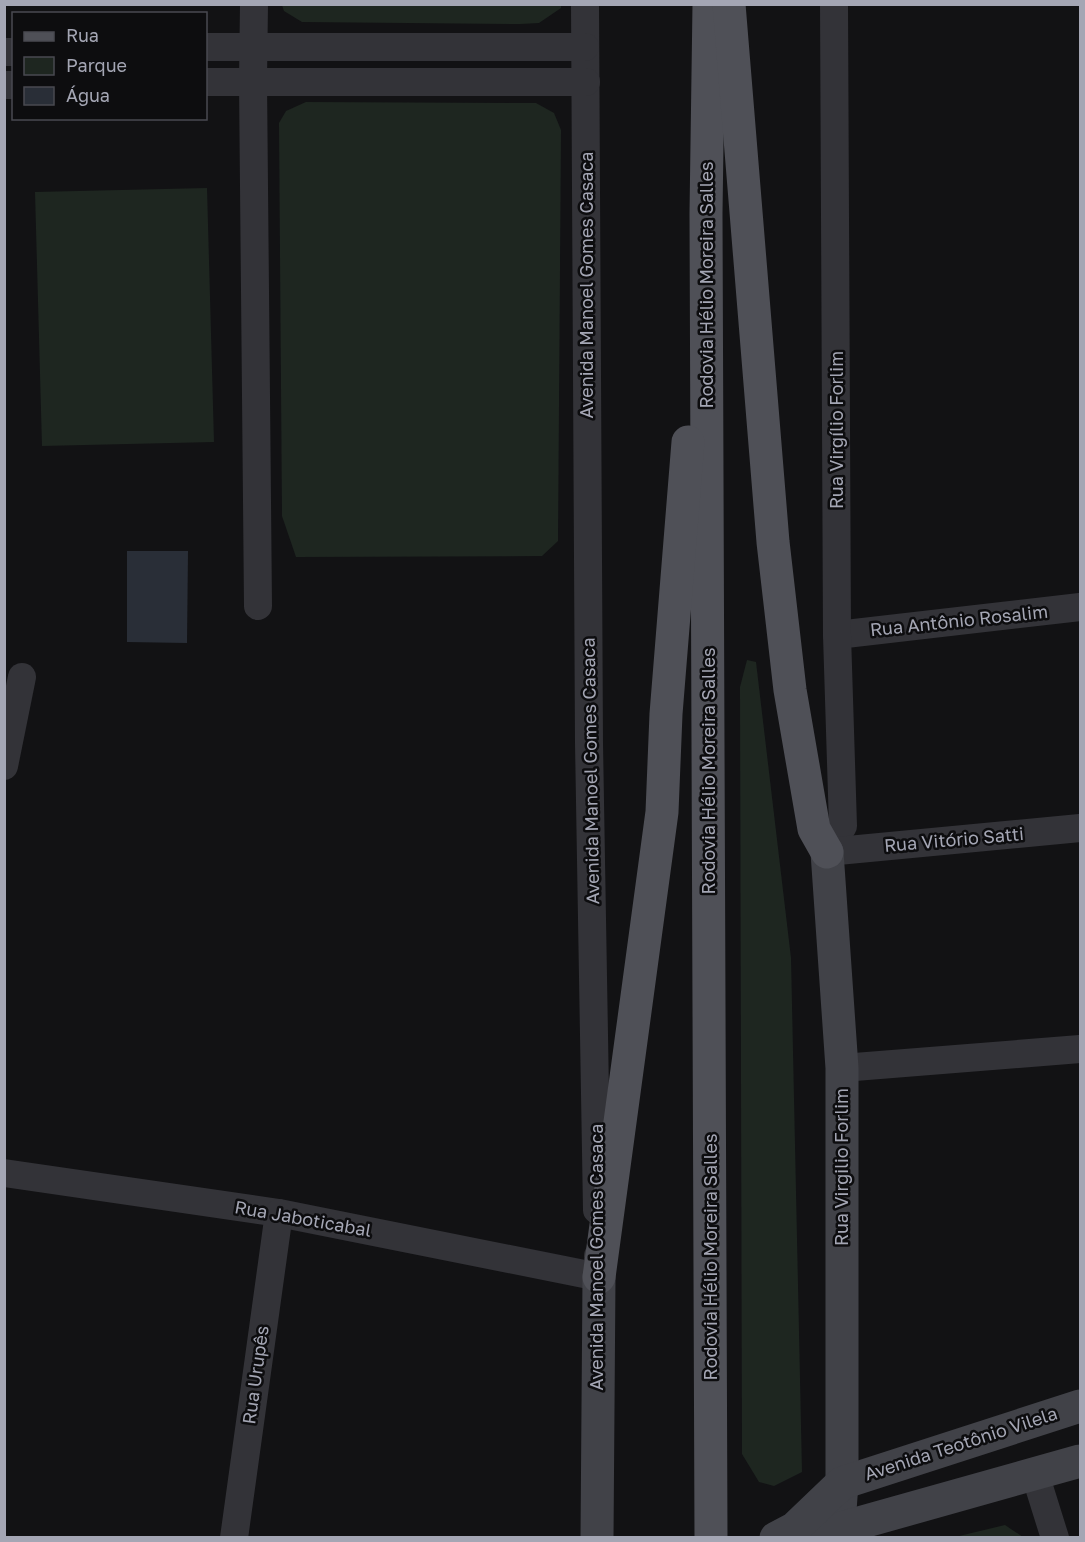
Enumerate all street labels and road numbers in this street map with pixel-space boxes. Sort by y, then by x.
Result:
street label: Avenida Manoel Gomes Casaca [575,152,597,419]
street label: Rodovia Hélio Moreira Salles [695,162,717,408]
street label: Rua Virgílio Forlim [825,351,847,509]
street label: Rua Antônio Rosalim [869,600,1049,640]
street label: Avenida Manoel Gomes Casaca [577,637,603,905]
street label: Rodovia Hélio Moreira Salles [697,648,719,894]
street label: Rua Vitório Satti [883,822,1025,856]
street label: Rua Virgilio Forlim [830,1088,852,1246]
street label: Avenida Manoel Gomes Casaca [585,1124,607,1391]
street label: Rodovia Hélio Moreira Salles [699,1134,721,1380]
street label: Rua Jaboticabal [233,1195,373,1241]
street label: Rua Urupês [237,1324,273,1426]
street label: Avenida Teotônio Vilela [861,1401,1060,1485]

